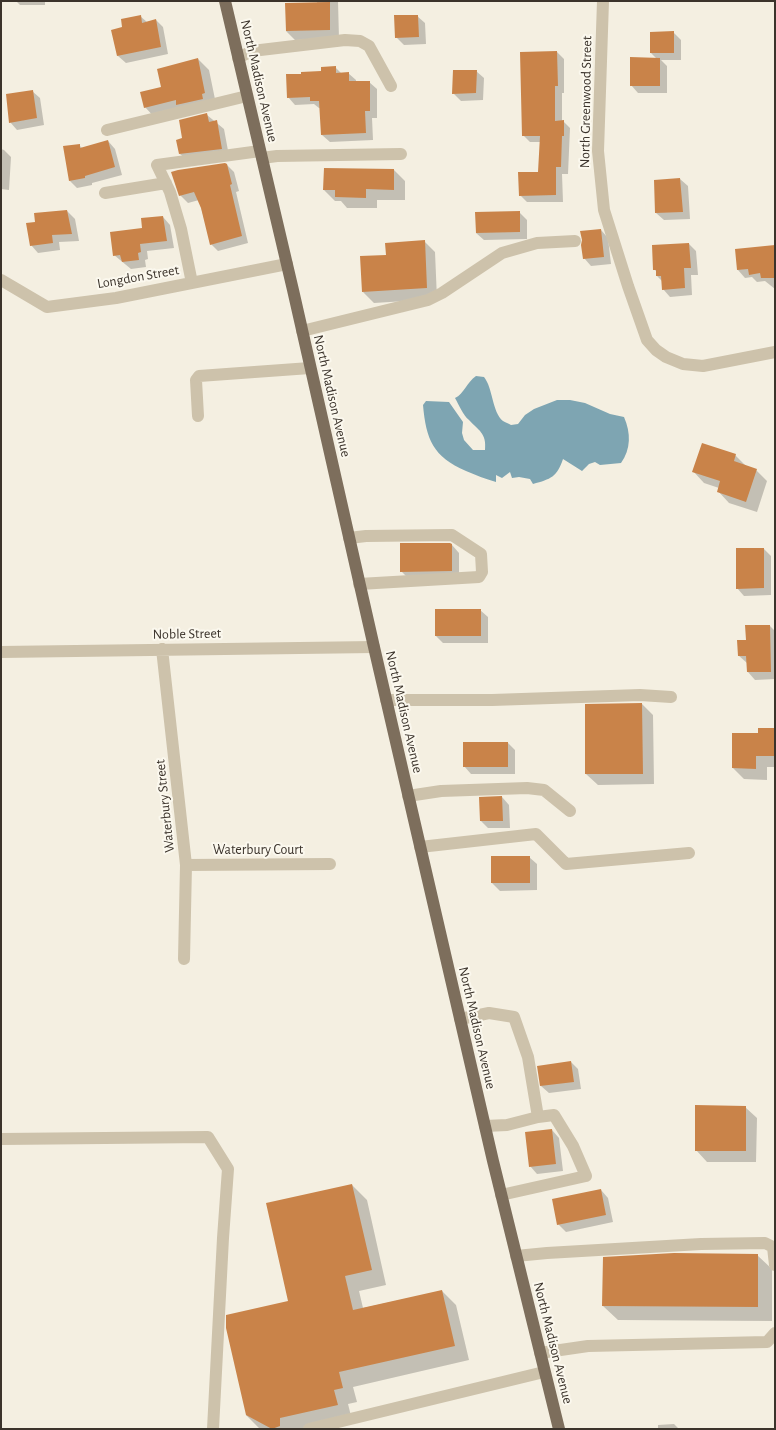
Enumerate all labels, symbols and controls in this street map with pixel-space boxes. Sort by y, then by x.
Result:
street label: North Madison Avenue [237,18,281,144]
street label: North Greenwood Street [576,36,596,168]
street label: Longdon Street [96,262,180,292]
street label: North Madison Avenue [310,333,354,459]
street label: Noble Street [153,625,221,643]
street label: North Madison Avenue [382,649,426,775]
street label: Waterbury Street [152,759,178,853]
street label: Waterbury Court [213,842,303,858]
street label: North Madison Avenue [455,965,499,1091]
street label: North Madison Avenue [530,1280,576,1406]

